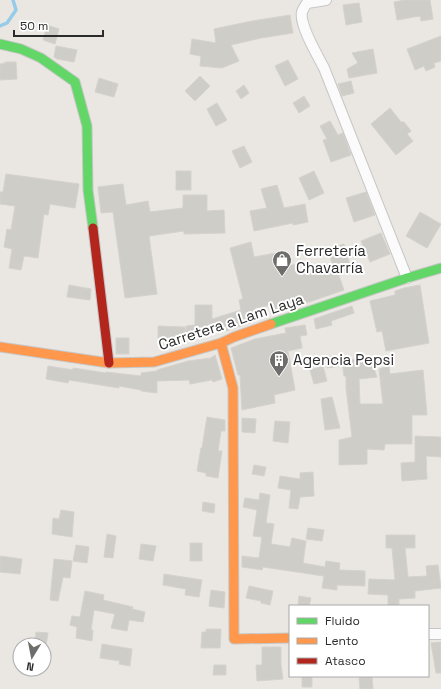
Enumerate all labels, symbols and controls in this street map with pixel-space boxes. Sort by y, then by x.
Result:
scale bar [14,12,103,38]
text: 50 m [20,18,48,34]
place label: Ferretería Chavarría [296,241,366,277]
shop icon: Ferretería Chavarría [271,249,293,277]
street label: Carretera a Lam Laya [156,289,306,354]
building icon: Agencia Pepsi [268,349,290,377]
place label: Agencia Pepsi [293,350,394,369]
legend [289,605,429,677]
text: Fluido [325,613,360,629]
text: Lento [325,633,359,649]
north arrow [12,637,52,677]
text: Atasco [325,653,366,669]
text: N [25,659,35,674]

